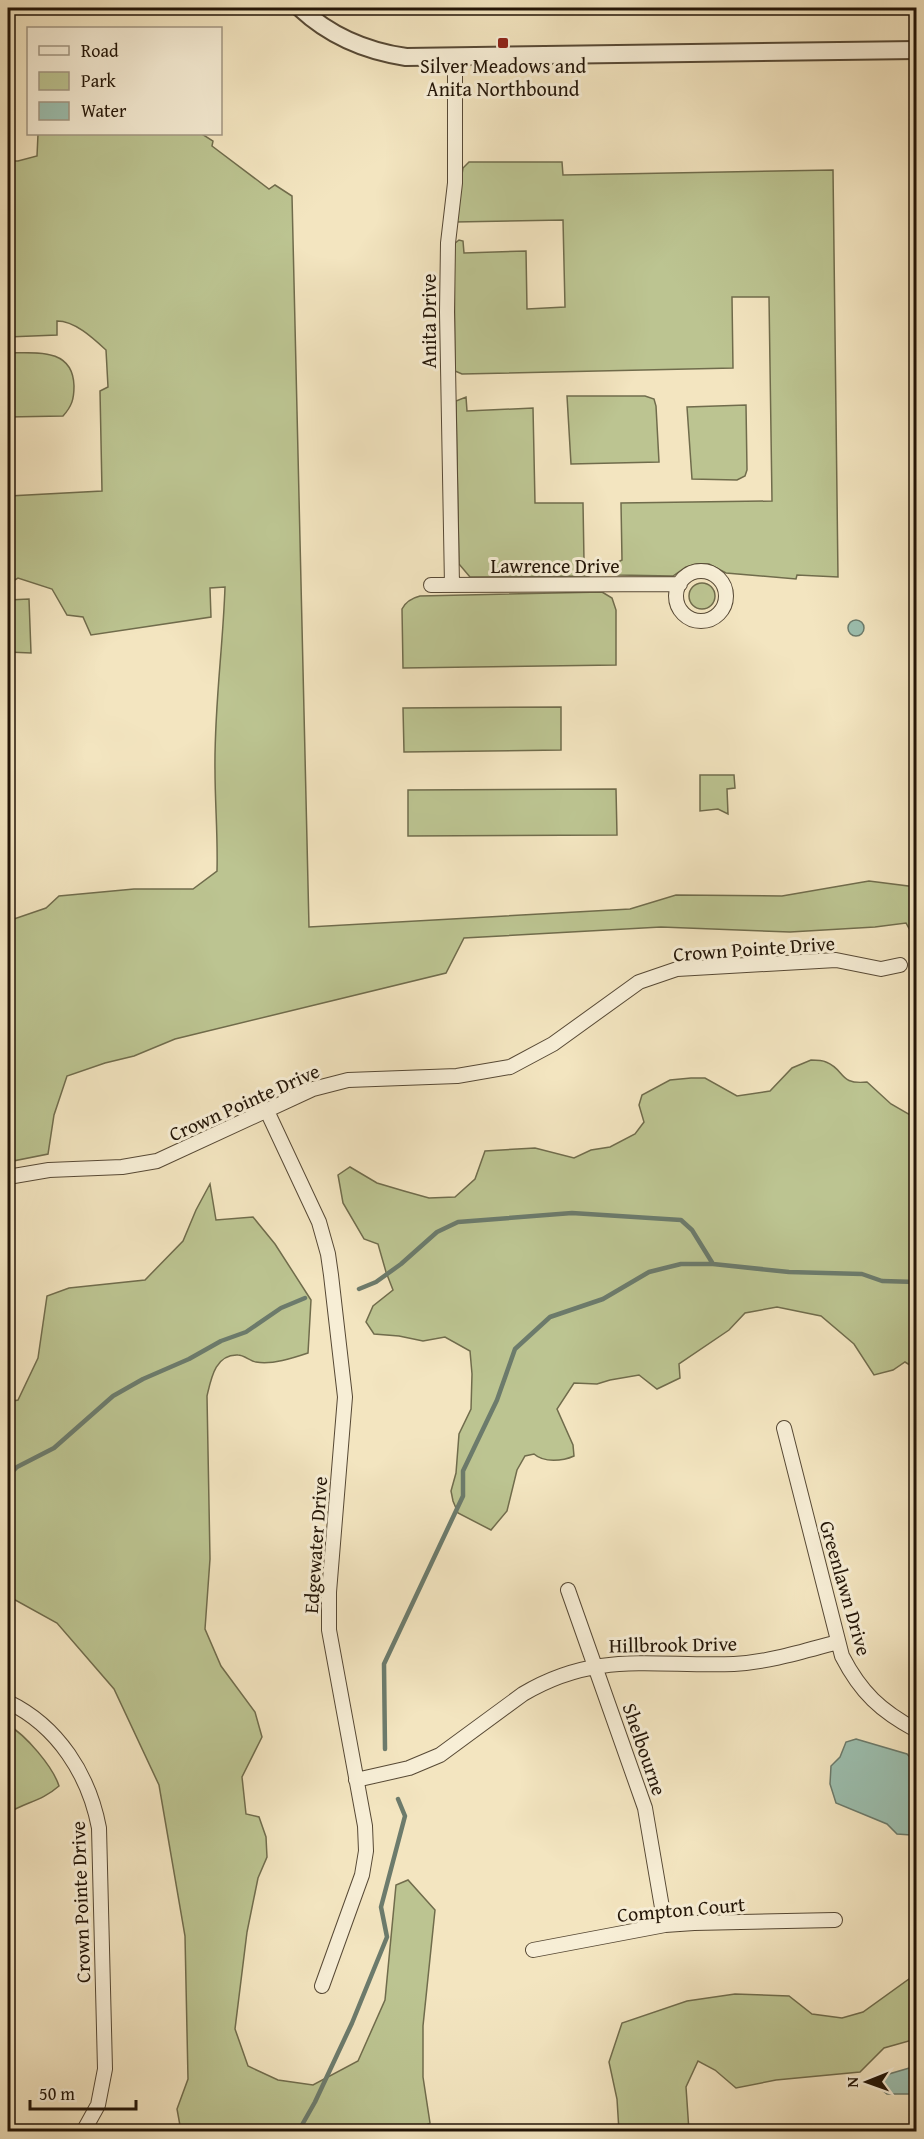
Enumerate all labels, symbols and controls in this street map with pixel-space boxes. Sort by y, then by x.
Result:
legend [27,27,222,135]
marker: Silver Meadows and Anita Northbound [496,36,510,50]
text: Road [81,37,119,64]
place label: Silver Meadows and Anita Northbound [420,51,586,103]
text: Park [81,67,117,94]
text: Water [81,97,127,124]
street label: Anita Drive [414,274,443,368]
street label: Lawrence Drive [490,551,620,580]
street label: Crown Pointe Drive [672,928,836,968]
street label: Crown Pointe Drive [164,1056,324,1148]
street label: Edgewater Drive [296,1475,334,1615]
street label: Greenlawn Drive [813,1517,879,1659]
street label: Hillbrook Drive [609,1628,737,1660]
street label: Shelbourne [616,1699,674,1799]
street label: Crown Pointe Drive [63,1821,97,1983]
street label: Compton Court [616,1889,746,1929]
north arrow [837,2052,897,2112]
scale bar [30,2073,136,2111]
text: N [840,2076,864,2088]
text: 50 m [39,2080,75,2107]

